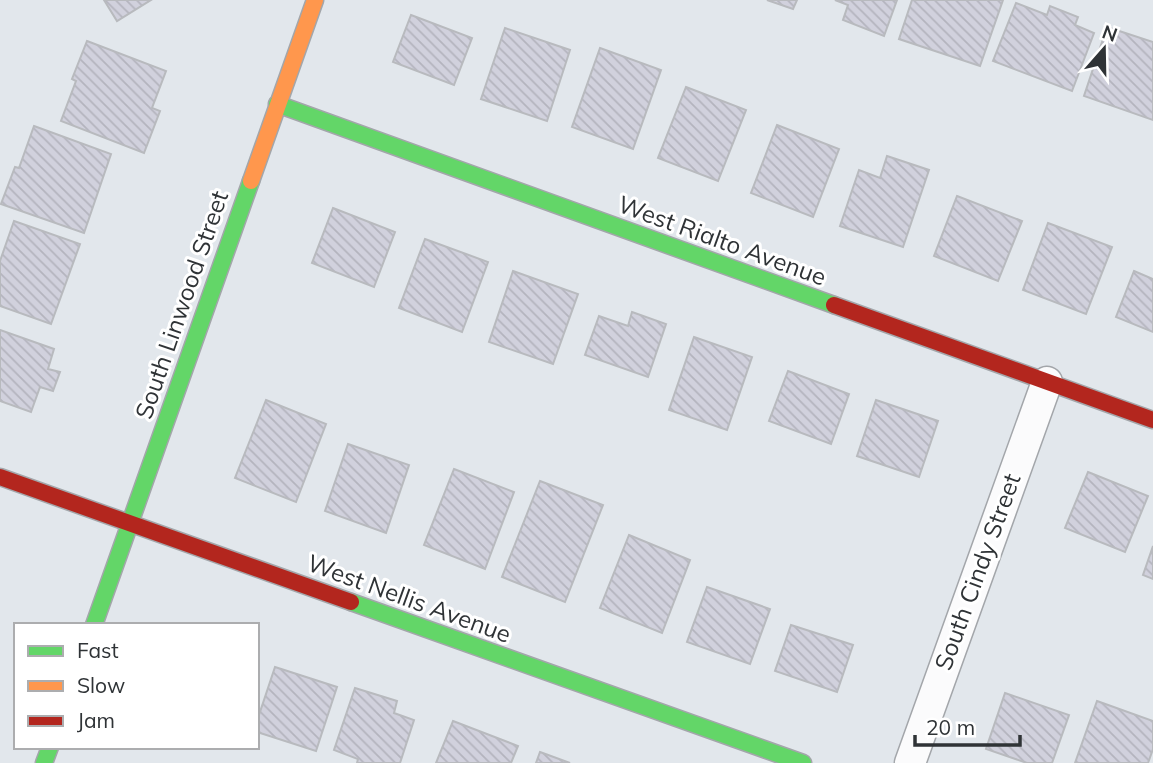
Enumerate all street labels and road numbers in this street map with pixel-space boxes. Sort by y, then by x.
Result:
street label: South Linwood Street [128,187,234,423]
street label: West Rialto Avenue [614,189,830,292]
street label: South Cindy Street [928,469,1027,674]
street label: West Nellis Avenue [303,547,515,649]

